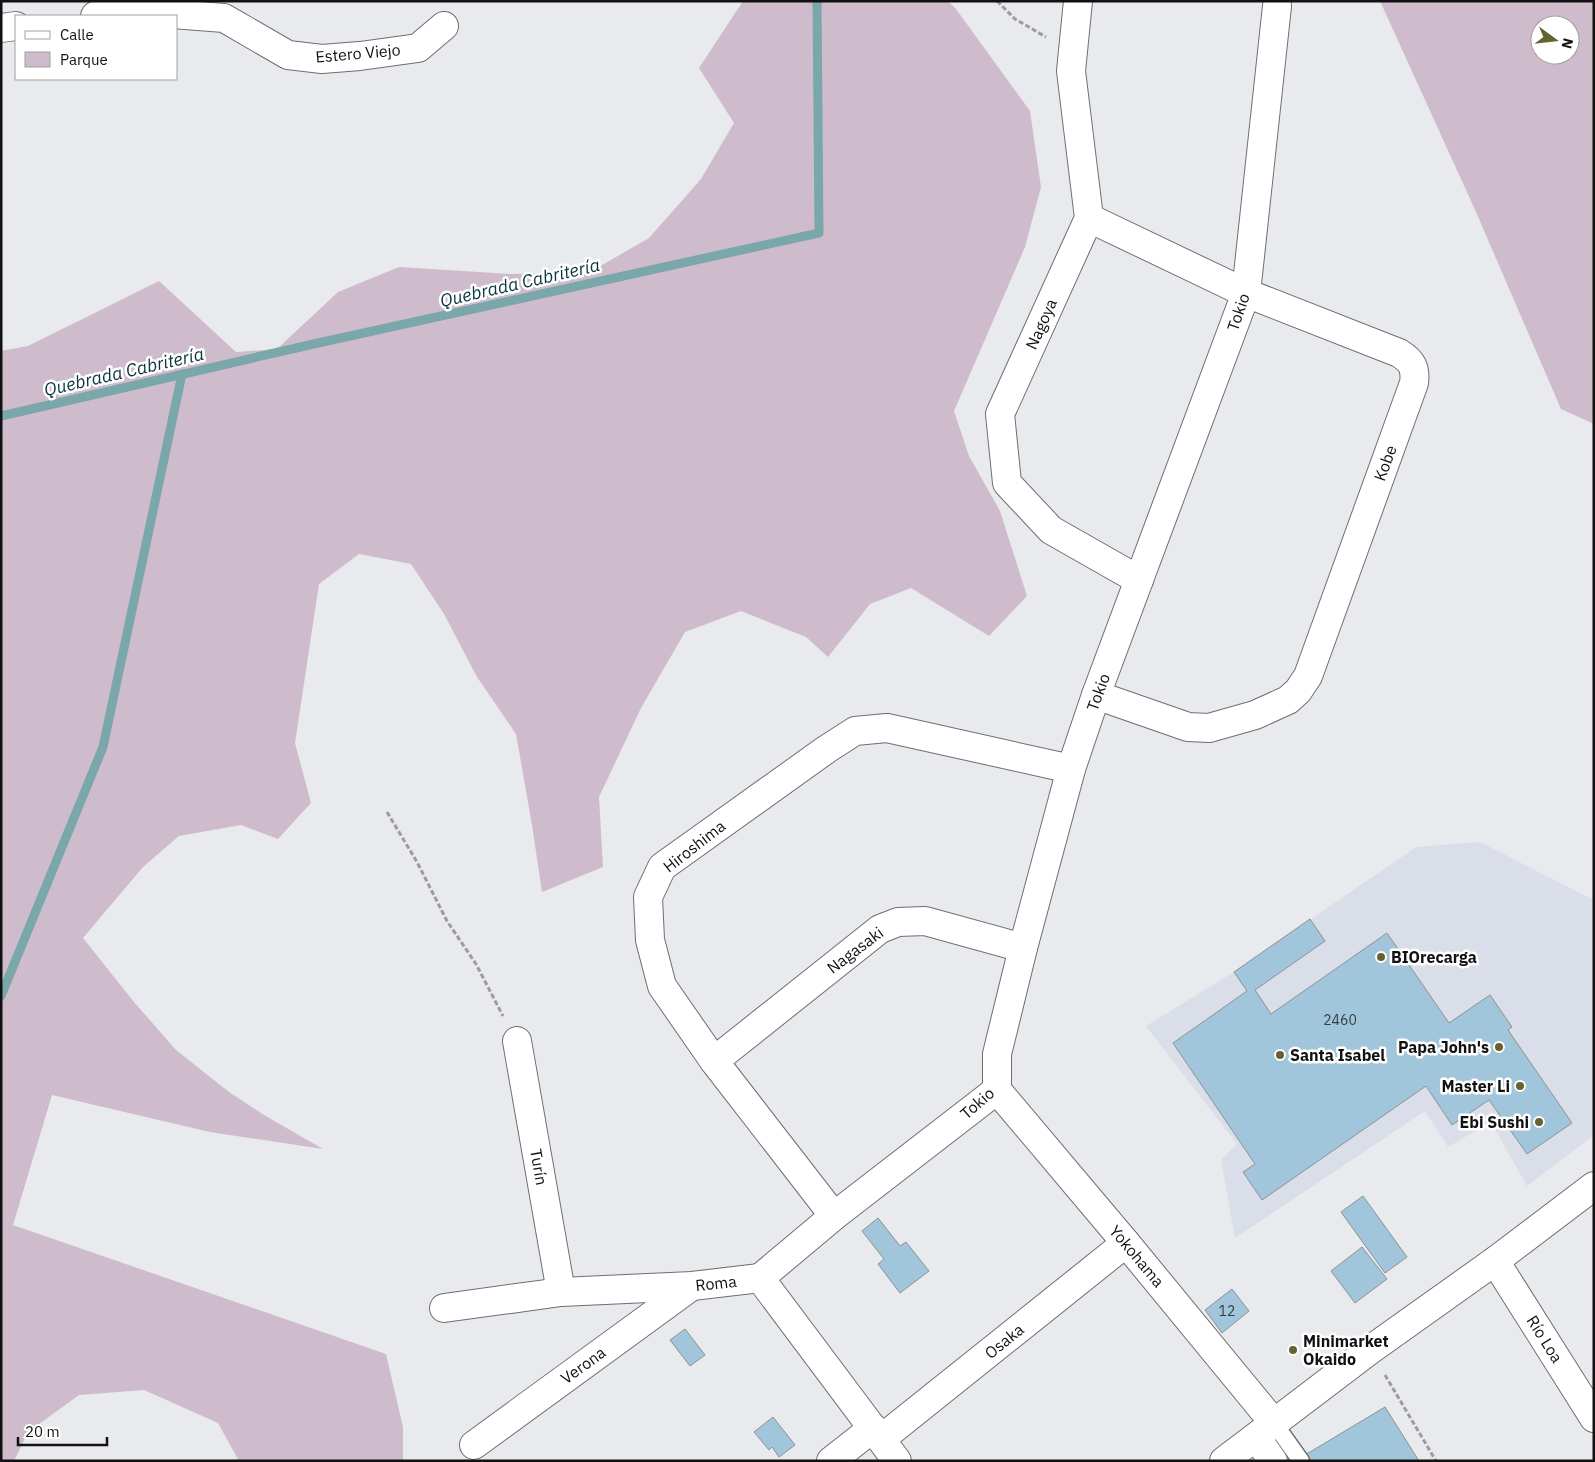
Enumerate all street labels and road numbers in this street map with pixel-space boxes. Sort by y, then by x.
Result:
street label: Estero Viejo [315,39,401,67]
street label: Tokio [1222,291,1254,333]
street label: Nagoya [1021,295,1061,352]
street label: Kobe [1369,442,1401,484]
street label: Tokio [1082,670,1114,713]
street label: Hiroshima [659,815,729,876]
street label: Nagasaki [823,922,887,978]
street label: Tokio [956,1083,998,1123]
street label: Turín [526,1147,552,1187]
street label: Yokohama [1105,1221,1169,1291]
street label: Roma [694,1271,738,1295]
street label: Río Loa [1523,1312,1568,1367]
street label: Osaka [980,1319,1028,1363]
street label: Verona [557,1342,610,1388]

